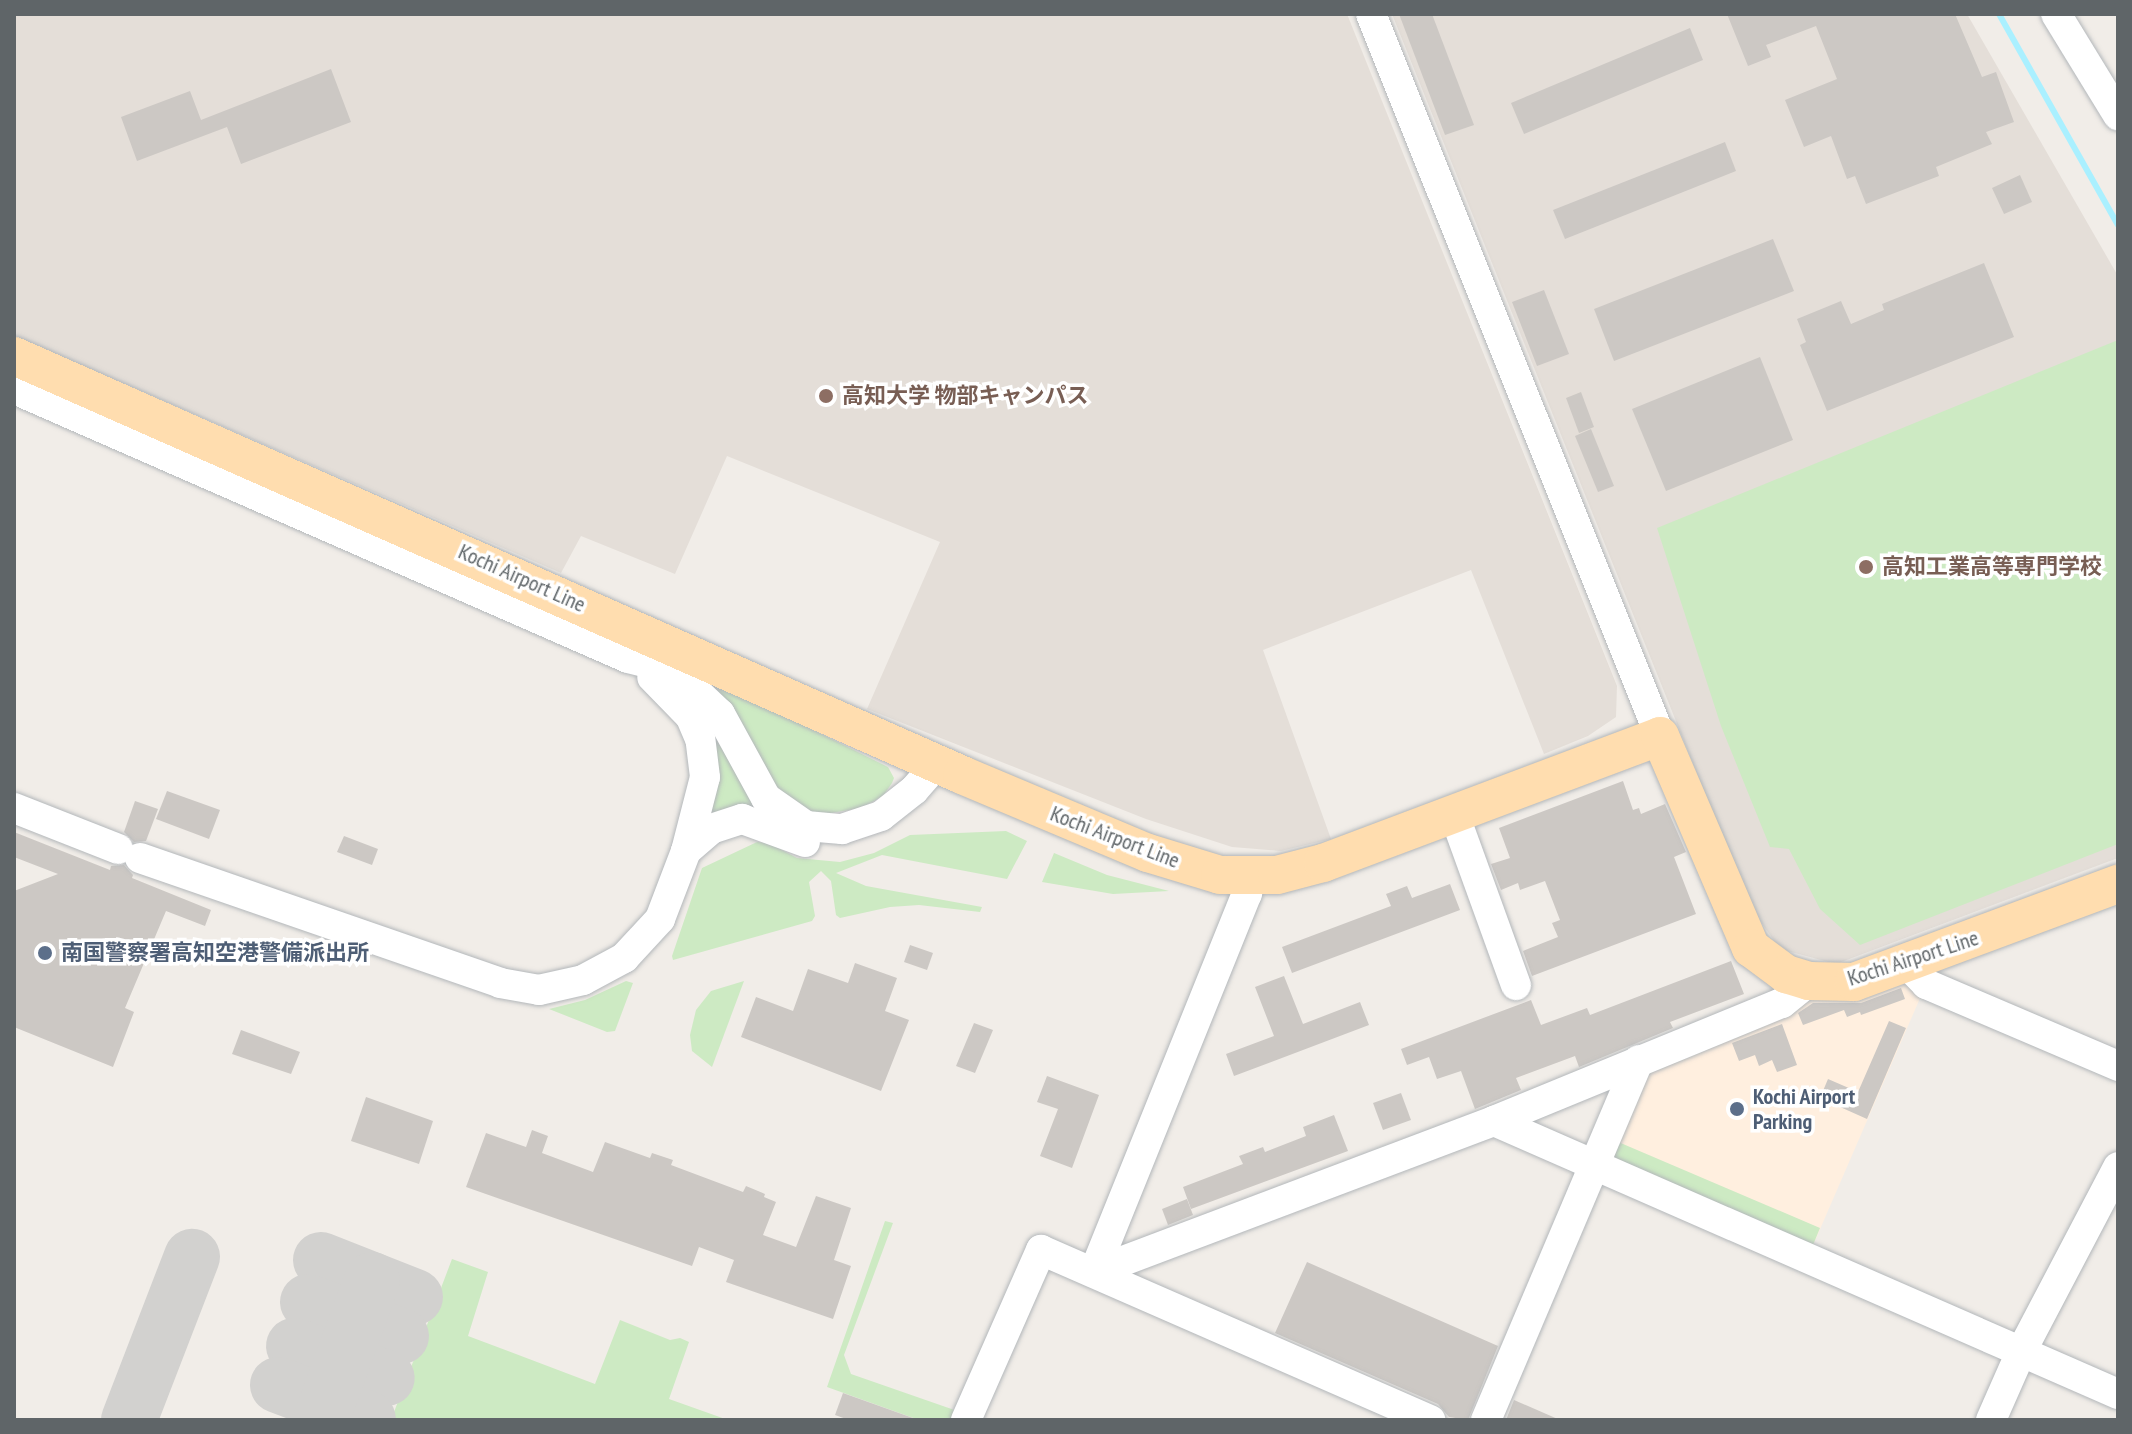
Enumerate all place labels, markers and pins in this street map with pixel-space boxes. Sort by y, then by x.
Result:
place label: 高知大学 物部キャンパス [842,383,1089,409]
marker: 高知大学 物部キャンパス [817,387,835,405]
place label: 高知工業高等専門学校 [1882,554,2102,580]
marker: 高知工業高等専門学校 [1857,558,1875,576]
place label: 南国警察署高知空港警備派出所 [61,940,369,966]
marker: 南国警察署高知空港警備派出所 [36,944,54,962]
place label: Kochi Airport Parking [1753,1083,1856,1134]
marker: Kochi Airport Parking [1728,1100,1746,1118]

